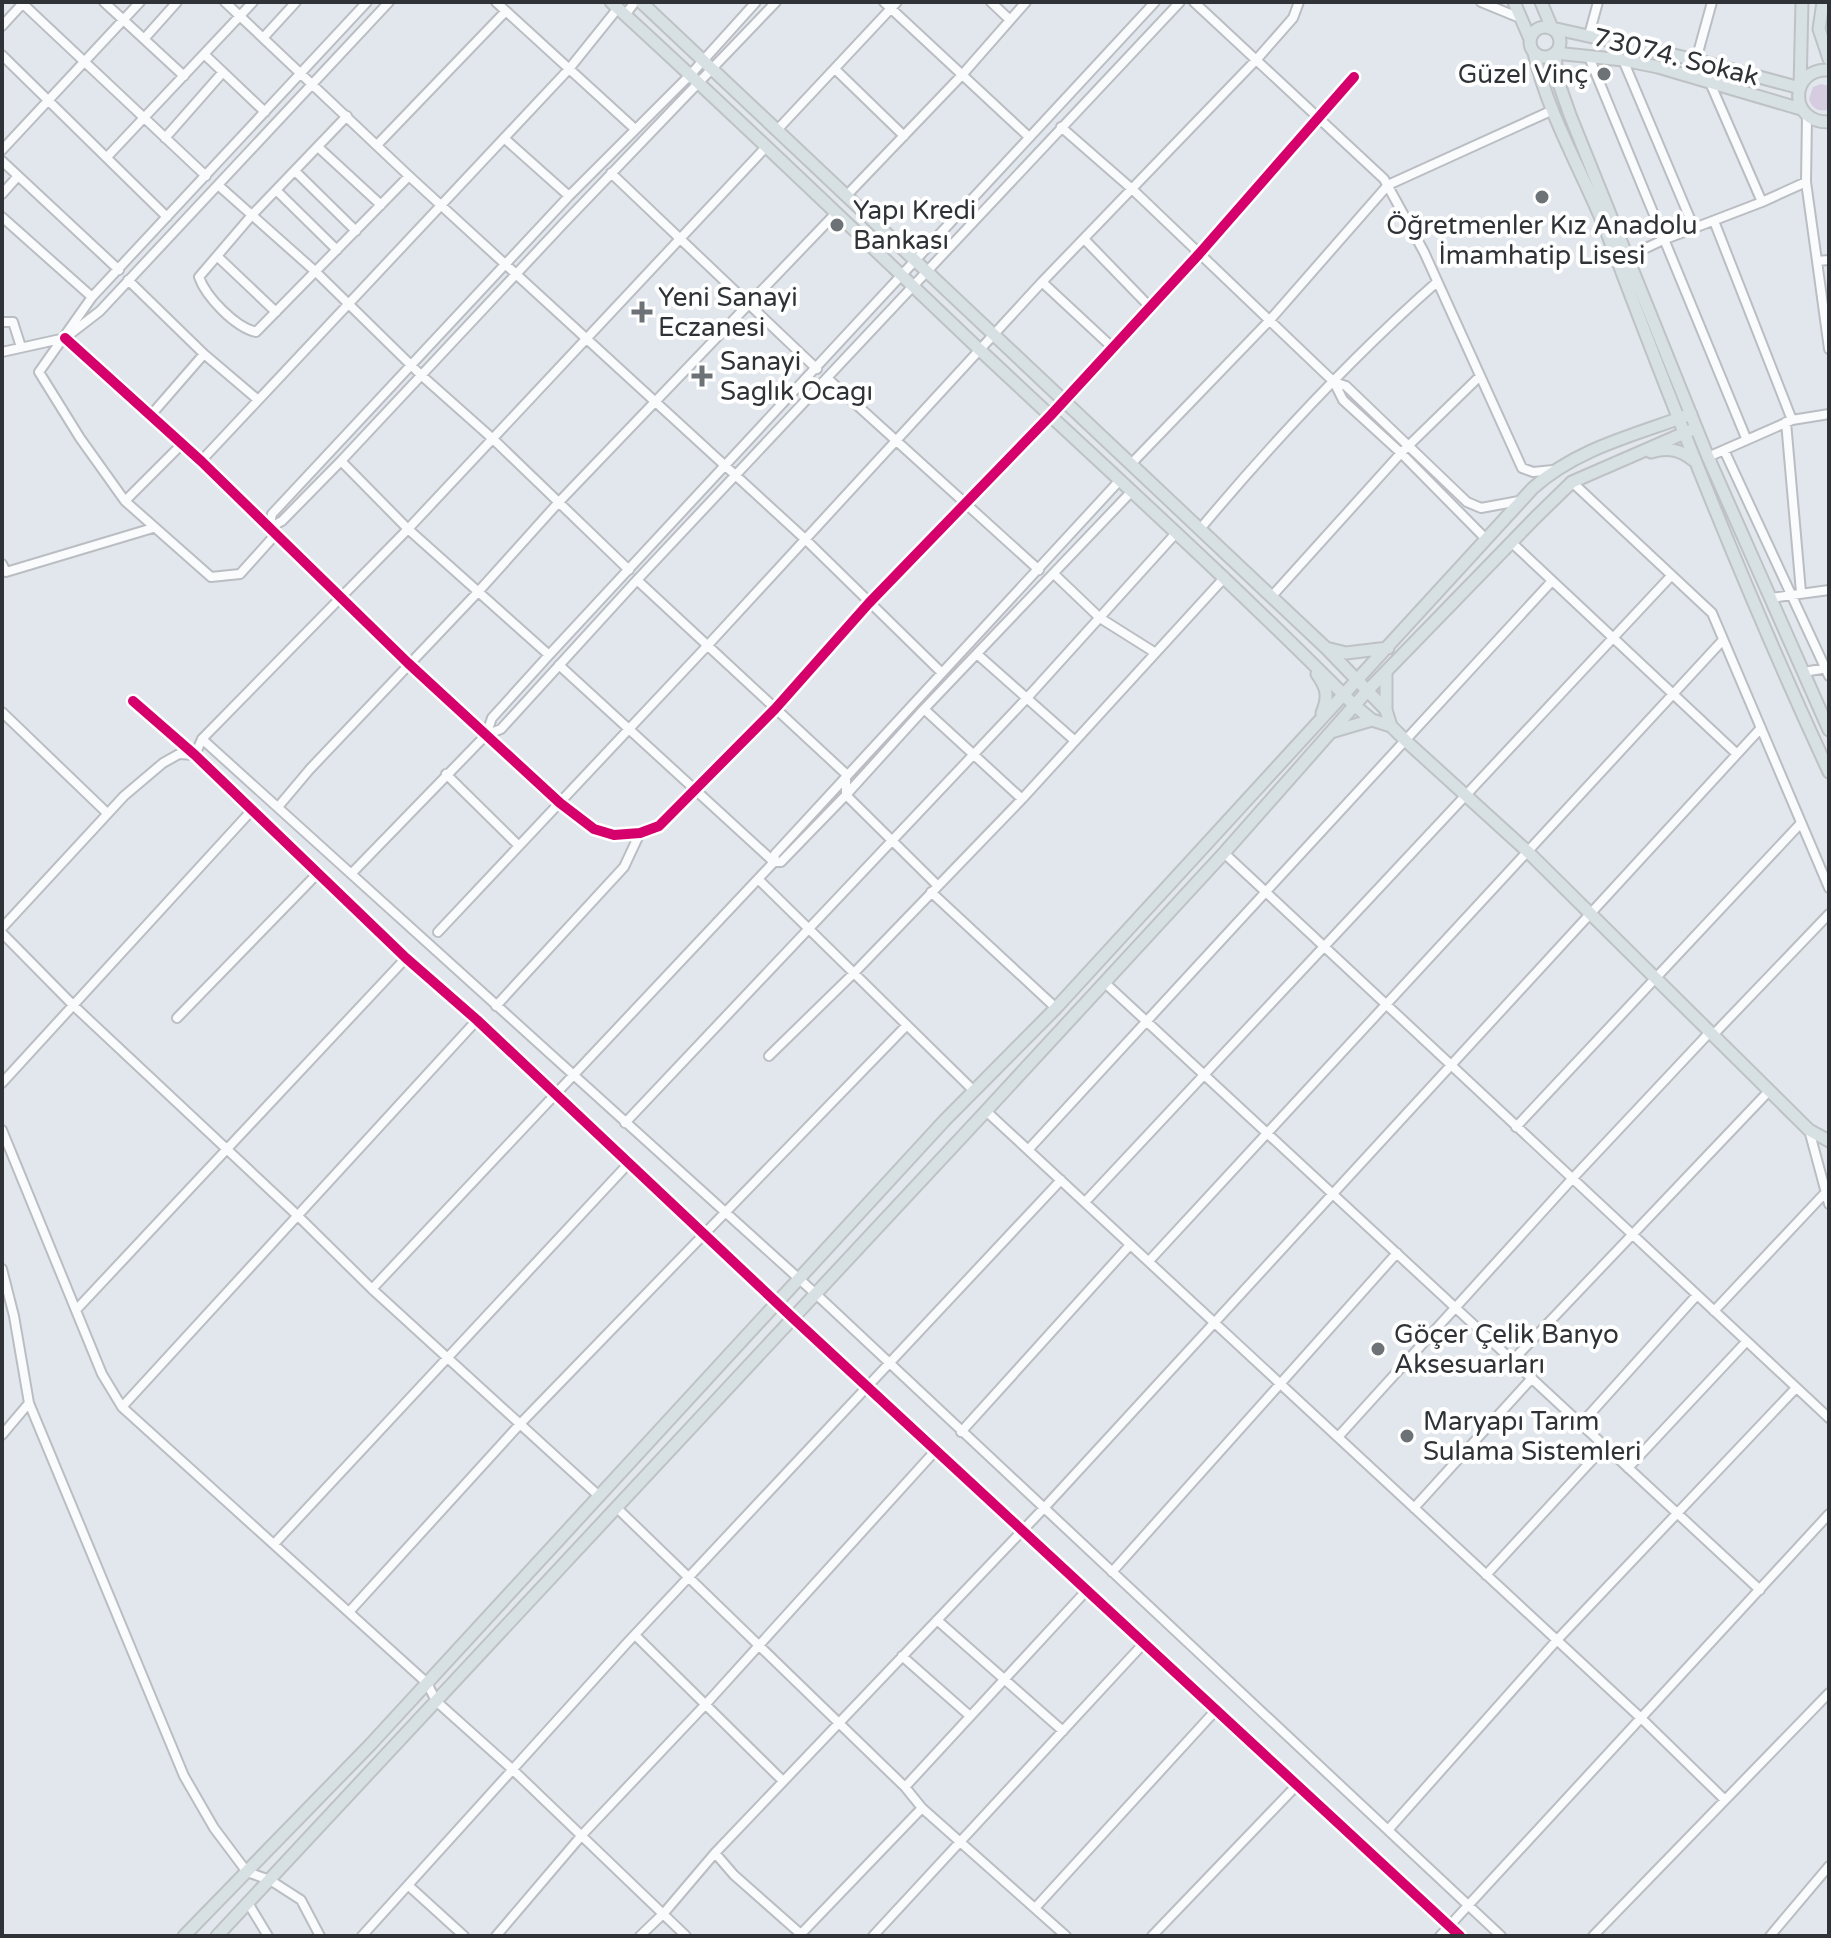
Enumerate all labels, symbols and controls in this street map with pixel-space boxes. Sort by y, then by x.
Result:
street label: 73074. Sokak [1590,21,1762,93]
place label: Güzel Vinç [1458,59,1588,90]
marker: Güzel Vinç [1595,65,1613,83]
marker: Öğretmenler Kız Anadolu İmamhatip Lisesi [1533,188,1551,206]
place label: Yapı Kredi Bankası [853,195,976,256]
place label: Öğretmenler Kız Anadolu İmamhatip Lisesi [1386,210,1698,271]
marker: Yapı Kredi Bankası [828,216,846,234]
place label: Yeni Sanayi Eczanesi [658,282,798,343]
marker: Yeni Sanayi Eczanesi [633,303,651,321]
place label: Sanayi Saglık Ocagı [720,346,873,407]
marker: Sanayi Saglık Ocagı [691,365,713,387]
place label: Göçer Çelik Banyo Aksesuarları [1394,1319,1619,1380]
marker: Göçer Çelik Banyo Aksesuarları [1369,1340,1387,1358]
place label: Maryapı Tarım Sulama Sistemleri [1423,1406,1642,1467]
marker: Maryapı Tarım Sulama Sistemleri [1398,1427,1416,1445]

